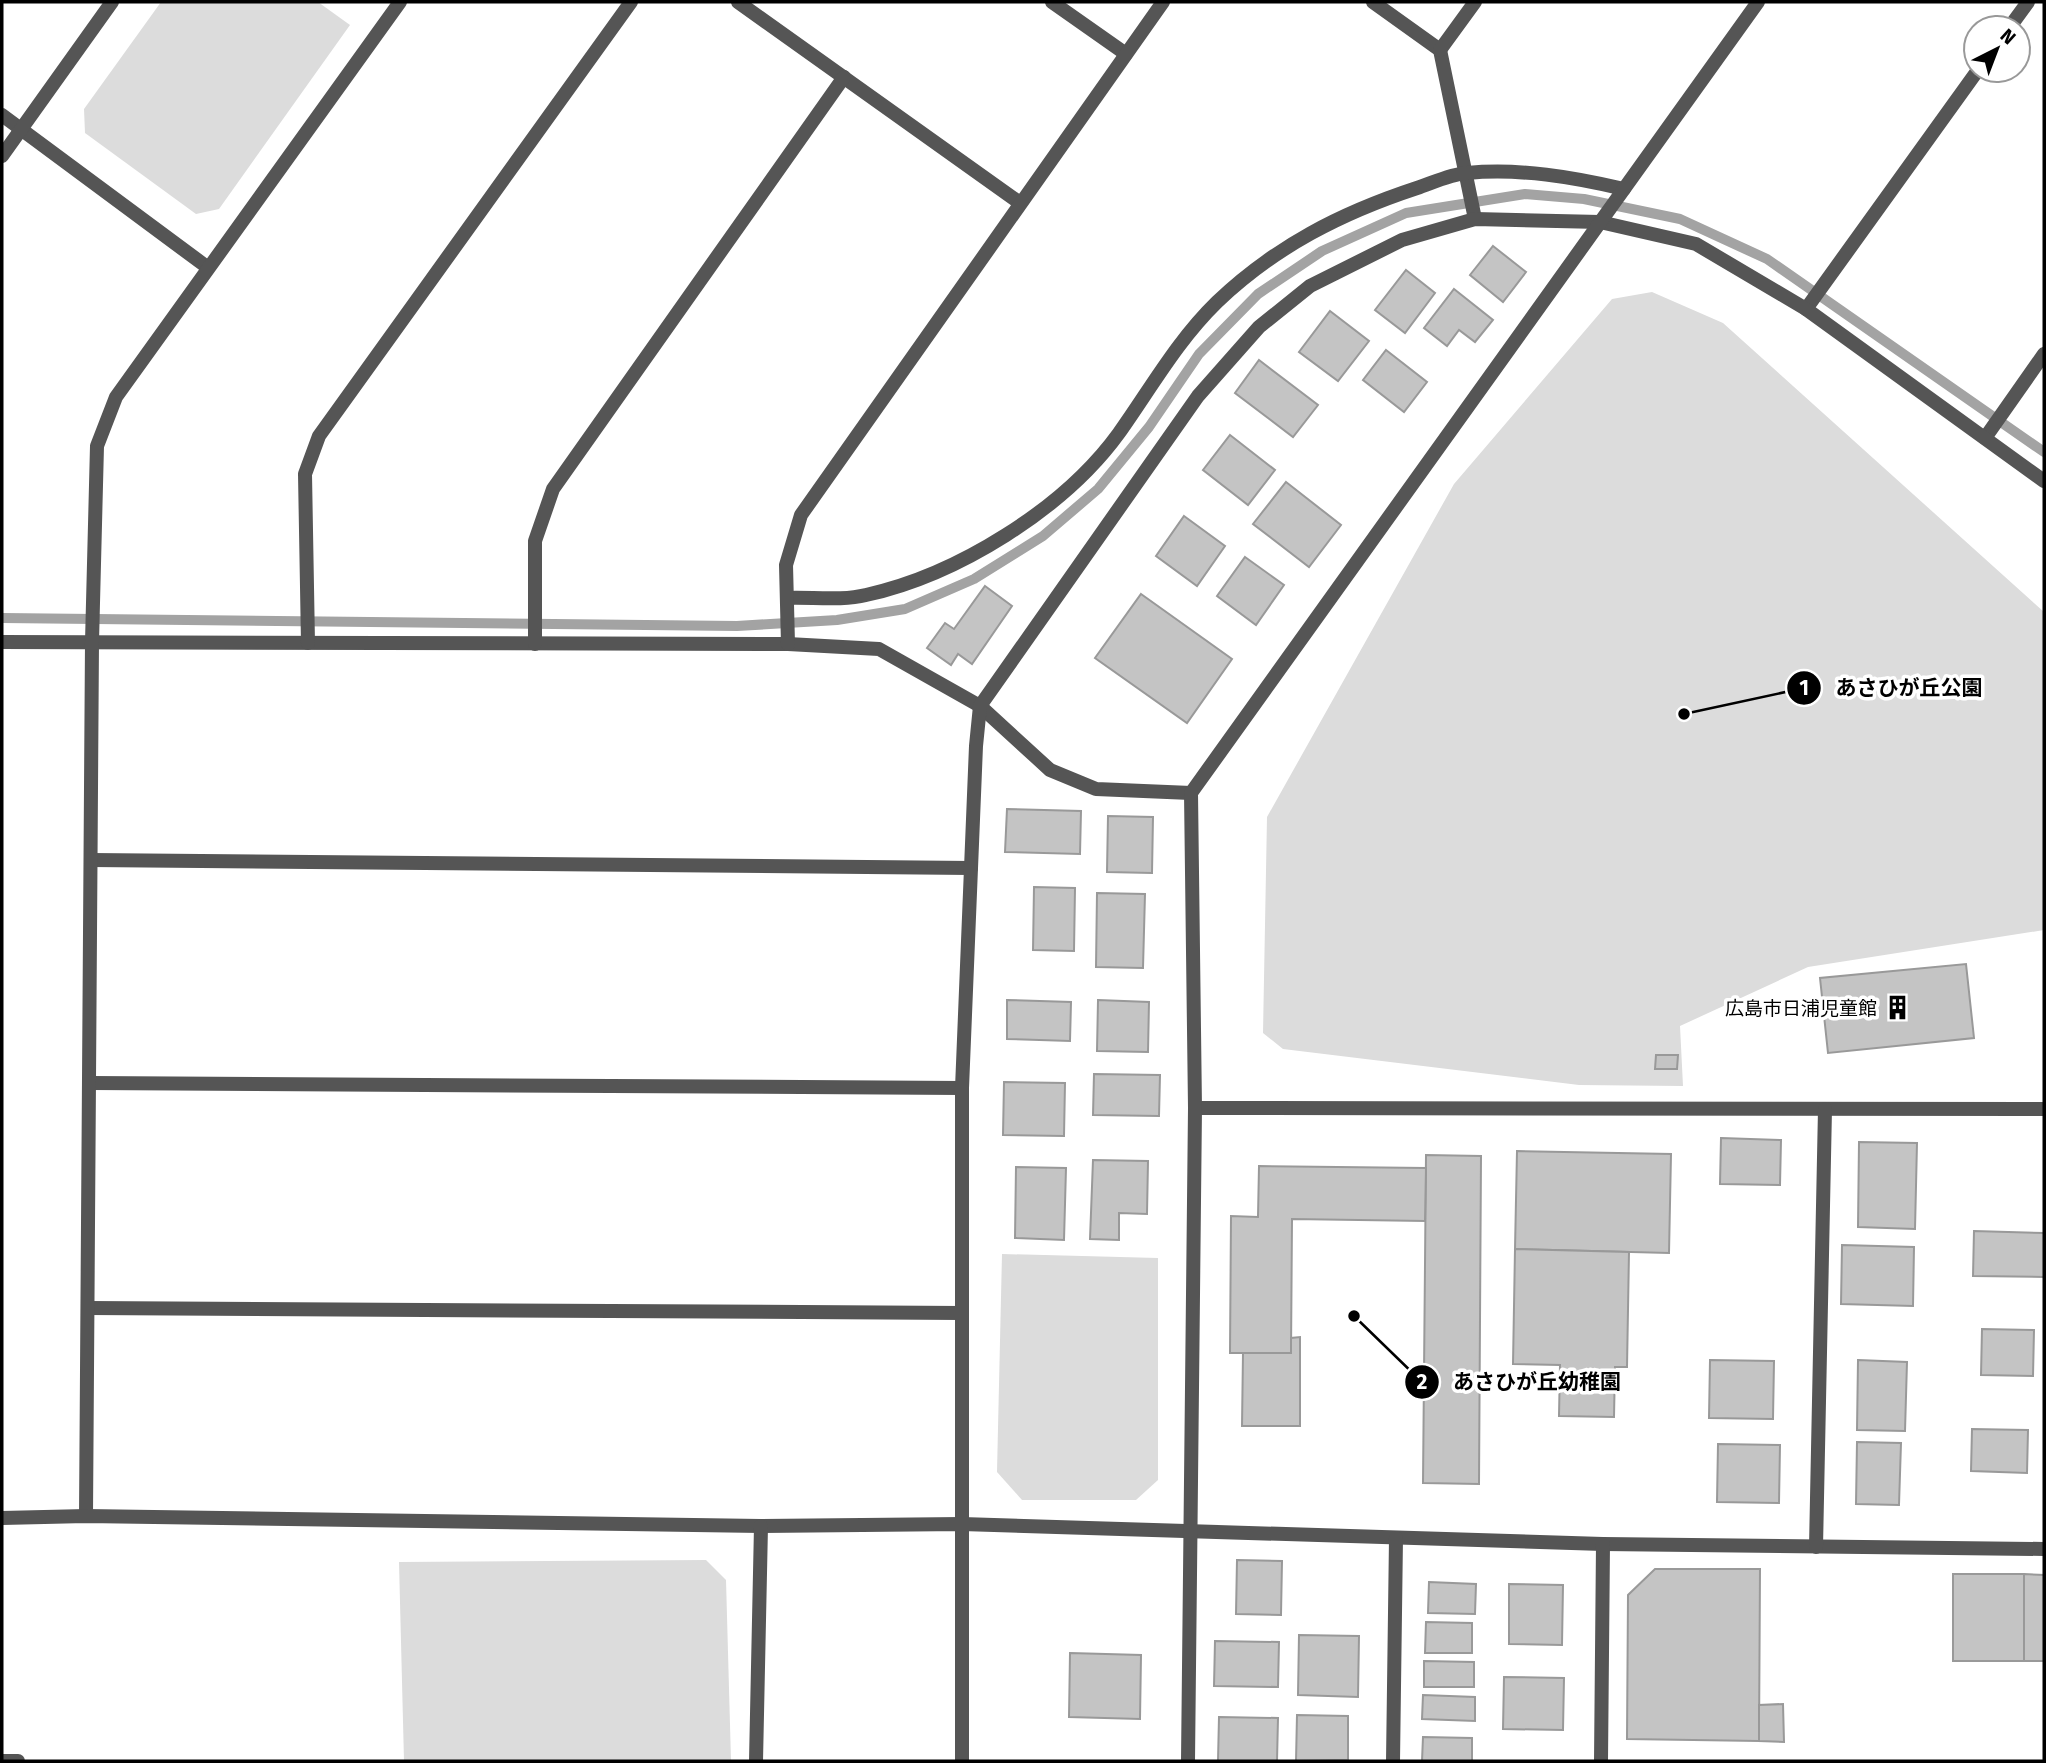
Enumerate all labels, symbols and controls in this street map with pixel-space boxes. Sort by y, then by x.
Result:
north arrow [1962,14,2032,84]
text: N [1996,24,2020,50]
callout: あさひが丘公園 [1787,667,1997,709]
text: 1 [1799,675,1809,701]
text: あさひが丘公園 [1836,675,1983,701]
building icon: 広島市日浦児童館 [1883,994,1911,1022]
place label: 広島市日浦児童館 [1725,997,1877,1020]
callout: あさひが丘幼稚園 [1404,1361,1635,1403]
text: 2 [1417,1369,1428,1395]
text: あさひが丘幼稚園 [1453,1369,1621,1395]

